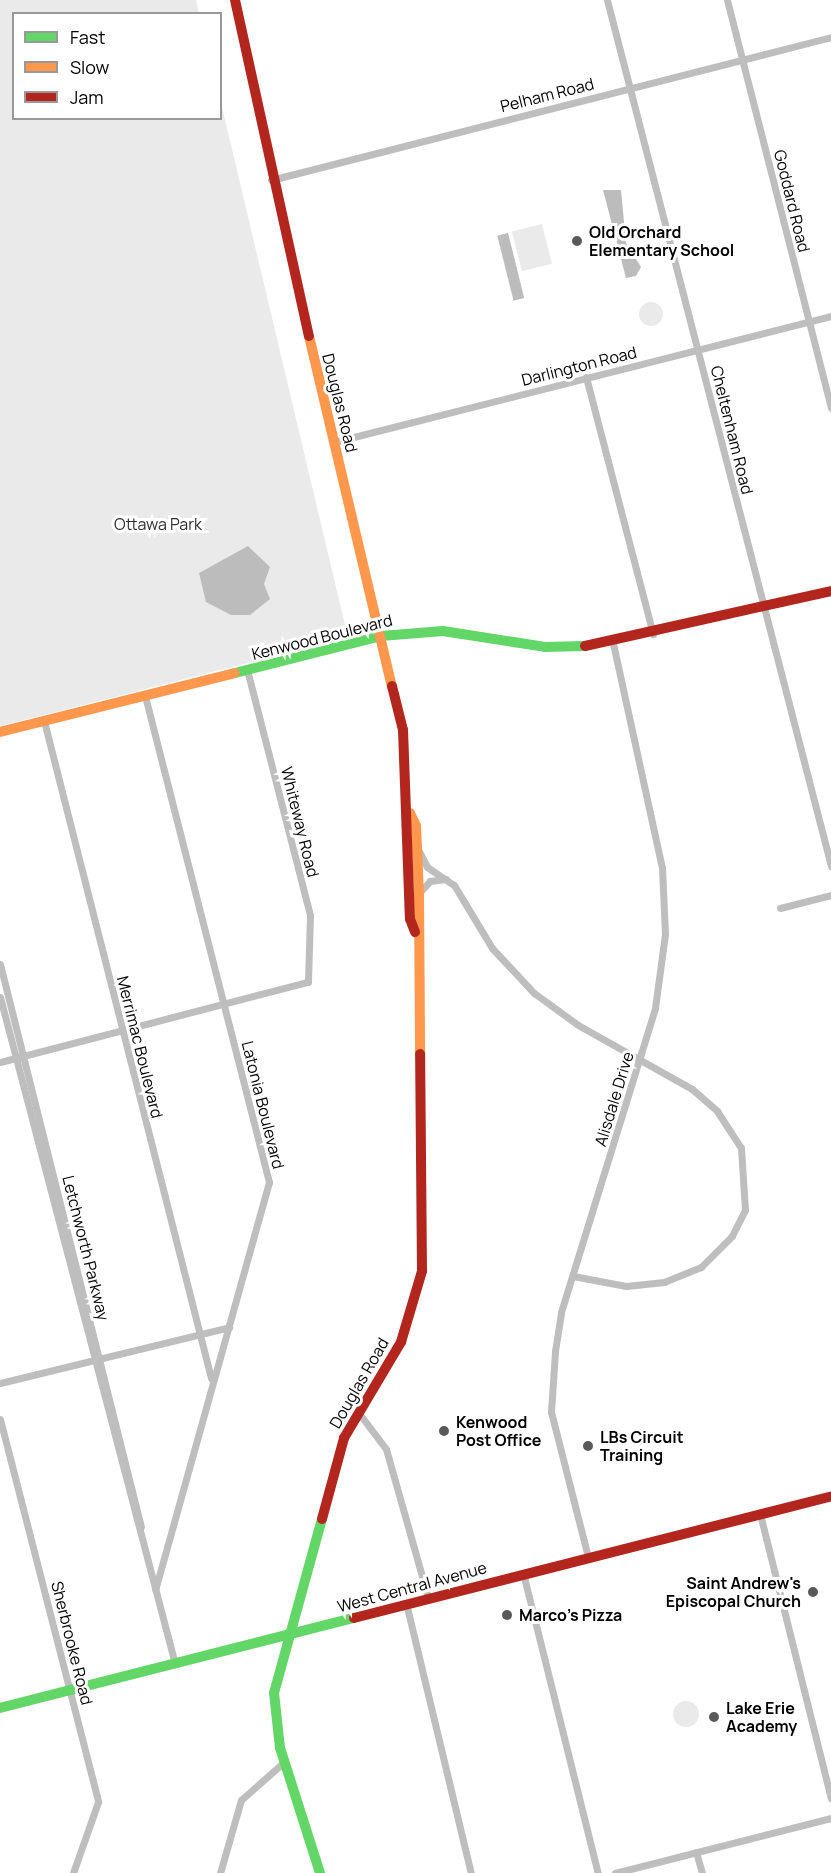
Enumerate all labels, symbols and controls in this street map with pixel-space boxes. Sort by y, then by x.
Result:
legend [12,12,222,120]
text: Fast [70,25,105,49]
text: Slow [70,55,109,79]
street label: Pelham Road [498,74,596,116]
text: Jam [70,85,104,109]
street label: Goddard Road [770,148,814,254]
place label: Old Orchard Elementary School [589,222,734,260]
marker: Old Orchard Elementary School [570,234,584,248]
street label: Darlington Road [519,342,639,390]
street label: Douglas Road [318,352,362,454]
street label: Cheltenham Road [707,364,757,496]
park label: Ottawa Park [114,514,202,534]
street label: Kenwood Boulevard [250,610,394,664]
street label: Whiteway Road [277,765,323,879]
street label: Merrimac Boulevard [113,974,167,1120]
street label: Latonia Boulevard [238,1039,288,1171]
street label: Alisdale Drive [590,1049,638,1149]
street label: Letchworth Parkway [59,1173,113,1323]
street label: Douglas Road [325,1334,393,1432]
place label: Kenwood Post Office [456,1412,541,1450]
marker: Kenwood Post Office [437,1424,451,1438]
place label: LBs Circuit Training [600,1427,684,1465]
marker: LBs Circuit Training [581,1439,595,1453]
street label: West Central Avenue [335,1558,489,1616]
place label: Saint Andrew's Episcopal Church [666,1573,801,1611]
street label: Sherbrooke Road [47,1579,97,1707]
marker: Saint Andrew's Episcopal Church [806,1585,820,1599]
place label: Marco's Pizza [519,1605,622,1625]
marker: Marco's Pizza [500,1608,514,1622]
place label: Lake Erie Academy [726,1698,797,1736]
marker: Lake Erie Academy [707,1710,721,1724]

